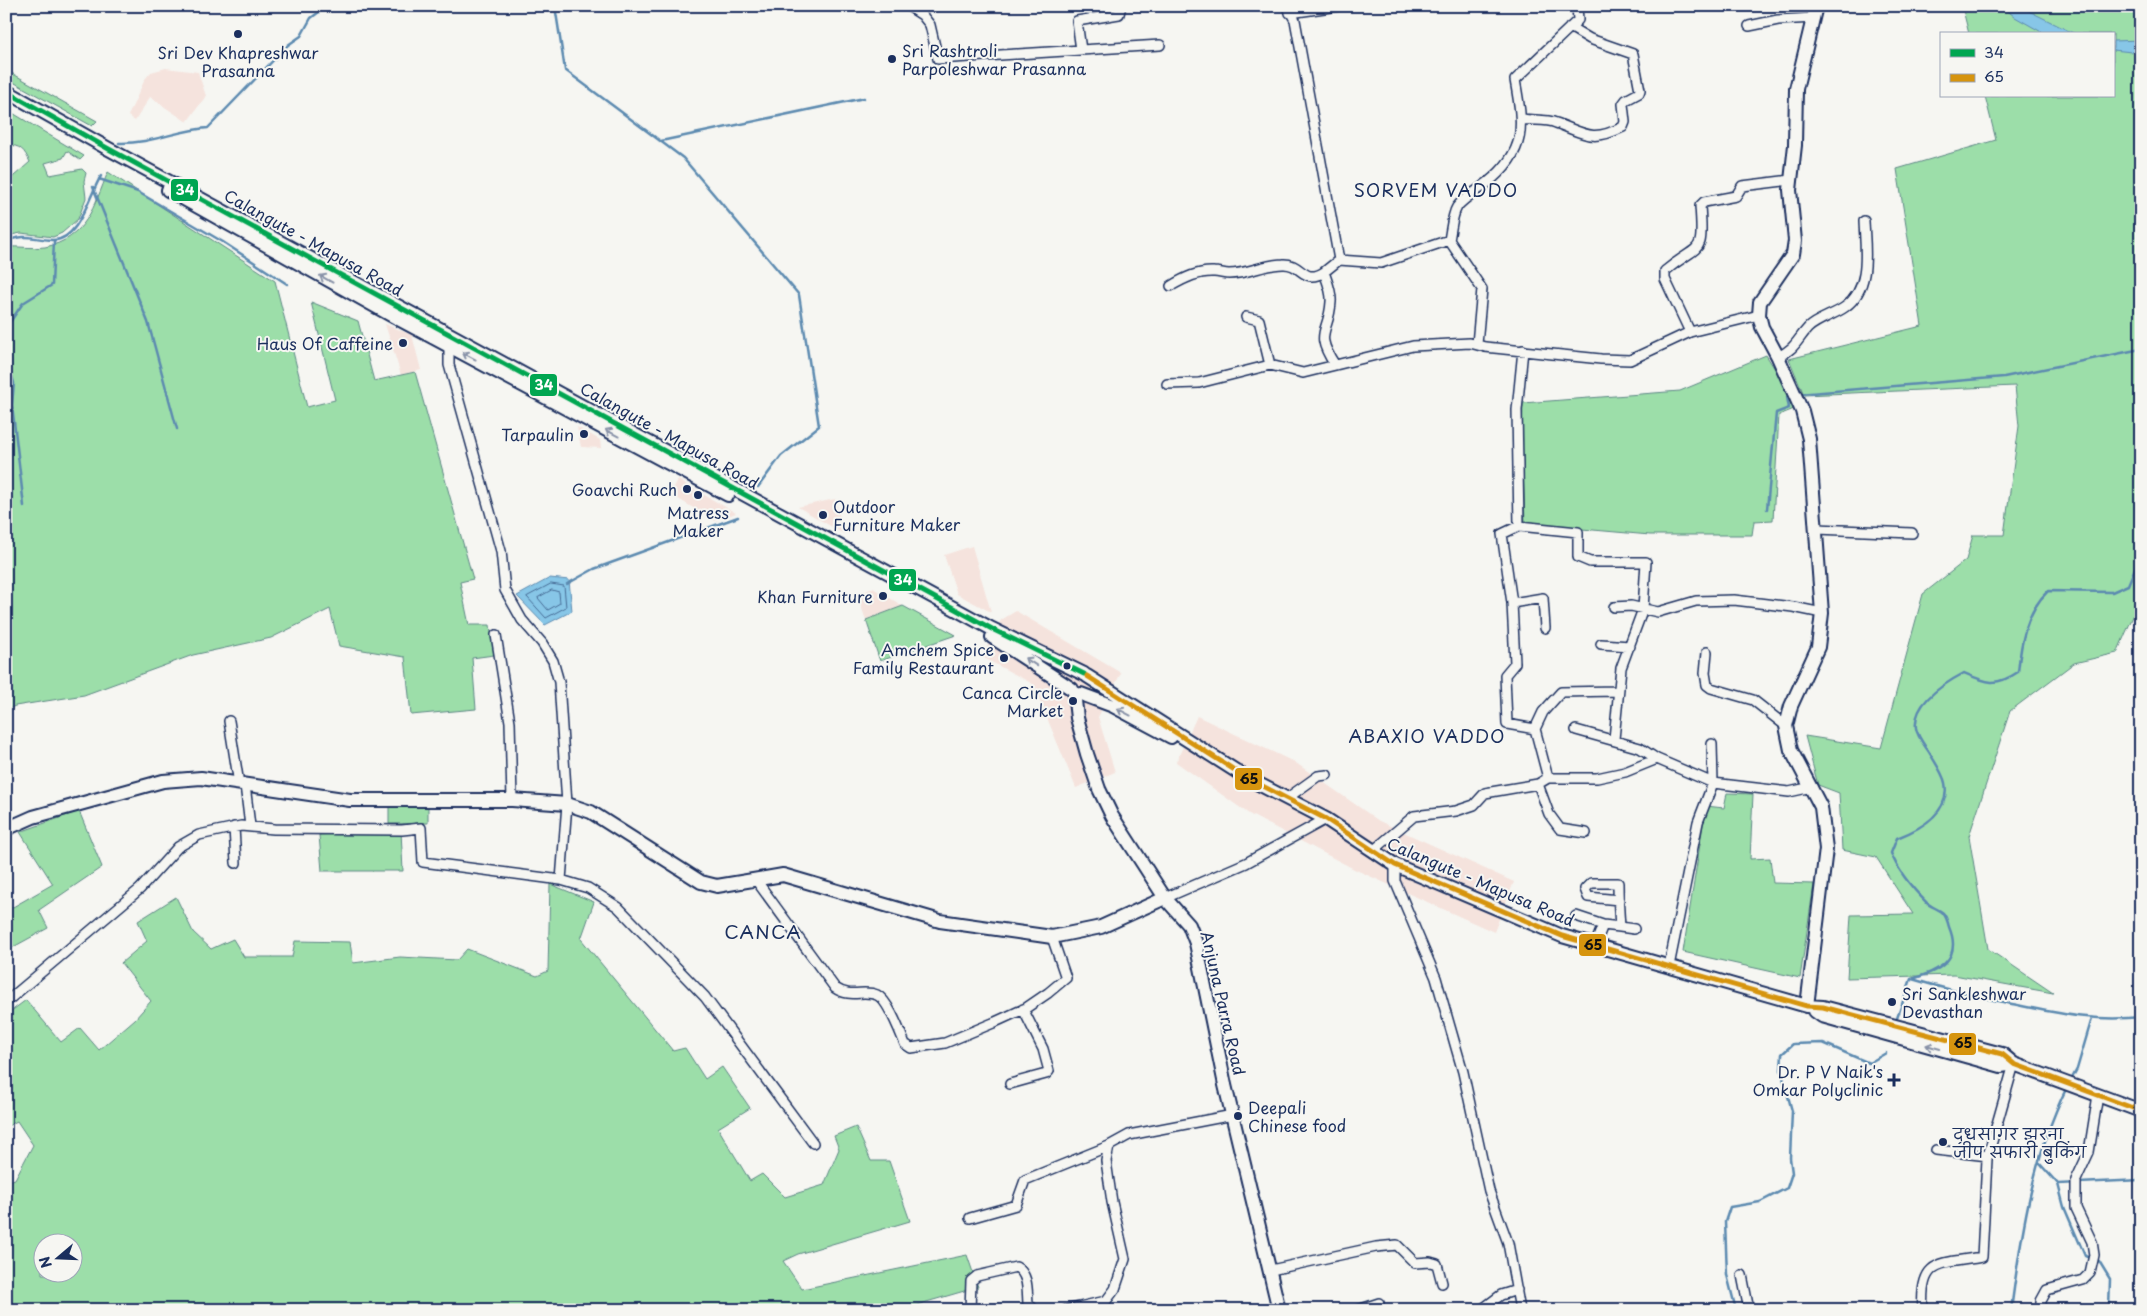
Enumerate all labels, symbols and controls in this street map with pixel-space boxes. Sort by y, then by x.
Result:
marker: Sri Dev Khapreshwar Prasanna [232,28,244,40]
legend [1940,32,2114,98]
place label: Sri Rashtroli Parpoleshwar Prasanna [902,38,1086,80]
place label: Sri Dev Khapreshwar Prasanna [158,40,319,82]
text: 34 [1984,40,2004,63]
marker: Sri Rashtroli Parpoleshwar Prasanna [886,53,898,65]
text: 65 [1984,64,2004,87]
district label: SORVEM VADDO [1354,176,1518,203]
line badge: 34 [170,178,199,202]
text: 34 [176,179,195,200]
street label: Calangute - Mapusa Road [220,183,408,301]
one-way arrow [319,274,334,283]
place label: Haus Of Caffeine [257,331,393,355]
marker: Haus Of Caffeine [397,337,409,349]
one-way arrow [462,351,477,360]
line badge: 34 [529,373,558,397]
text: 34 [535,374,554,395]
street label: Calangute - Mapusa Road [576,376,764,494]
place label: Tarpaulin [501,422,574,446]
marker: Tarpaulin [578,428,590,440]
one-way arrow [605,428,620,438]
place label: Goavchi Ruch [572,477,677,501]
marker: Goavchi Ruch [681,483,693,495]
marker: Matress Maker [692,489,704,501]
place label: Outdoor Furniture Maker [833,494,961,536]
place label: Matress Maker [667,500,729,542]
marker: Outdoor Furniture Maker [817,509,829,521]
line badge: 34 [888,568,917,592]
text: 34 [894,569,913,590]
place label: Khan Furniture [757,584,873,608]
marker: Khan Furniture [877,590,889,602]
place label: Amchem Spice Family Restaurant [853,637,994,679]
marker: Amchem Spice Family Restaurant [998,652,1010,664]
one-way arrow [1024,657,1038,668]
unlabelled marker [1062,661,1072,671]
place label: Canca Circle Market [962,680,1063,722]
marker: Canca Circle Market [1067,695,1079,707]
one-way arrow [1117,707,1132,716]
district label: ABAXIO VADDO [1349,722,1506,749]
line badge: 65 [1234,767,1263,791]
text: 65 [1240,768,1258,789]
street label: Calangute - Mapusa Road [1384,831,1578,931]
district label: CANCA [724,917,802,945]
street label: Anjuna Parra Road [1196,929,1252,1077]
line badge: 65 [1578,933,1607,957]
text: 65 [1584,934,1602,955]
place label: Sri Sankleshwar Devasthan [1902,981,2027,1023]
marker: Sri Sankleshwar Devasthan [1886,996,1898,1008]
line badge: 65 [1948,1032,1977,1056]
text: 65 [1954,1032,1972,1053]
one-way arrow [1926,1042,1942,1052]
place label: Dr. P V Naik's Omkar Polyclinic [1753,1059,1883,1101]
marker: Dr. P V Naik's Omkar Polyclinic [1887,1073,1901,1087]
place label: Deepali Chinese food [1248,1095,1346,1137]
marker: Deepali Chinese food [1232,1110,1244,1122]
place label: दूधसागर झरना जीप सफारी बुकिंग [1952,1121,2087,1164]
marker: दूधसागर झरना जीप सफारी बुकिंग [1937,1136,1949,1148]
north arrow [32,1234,82,1284]
text: N [34,1254,57,1271]

